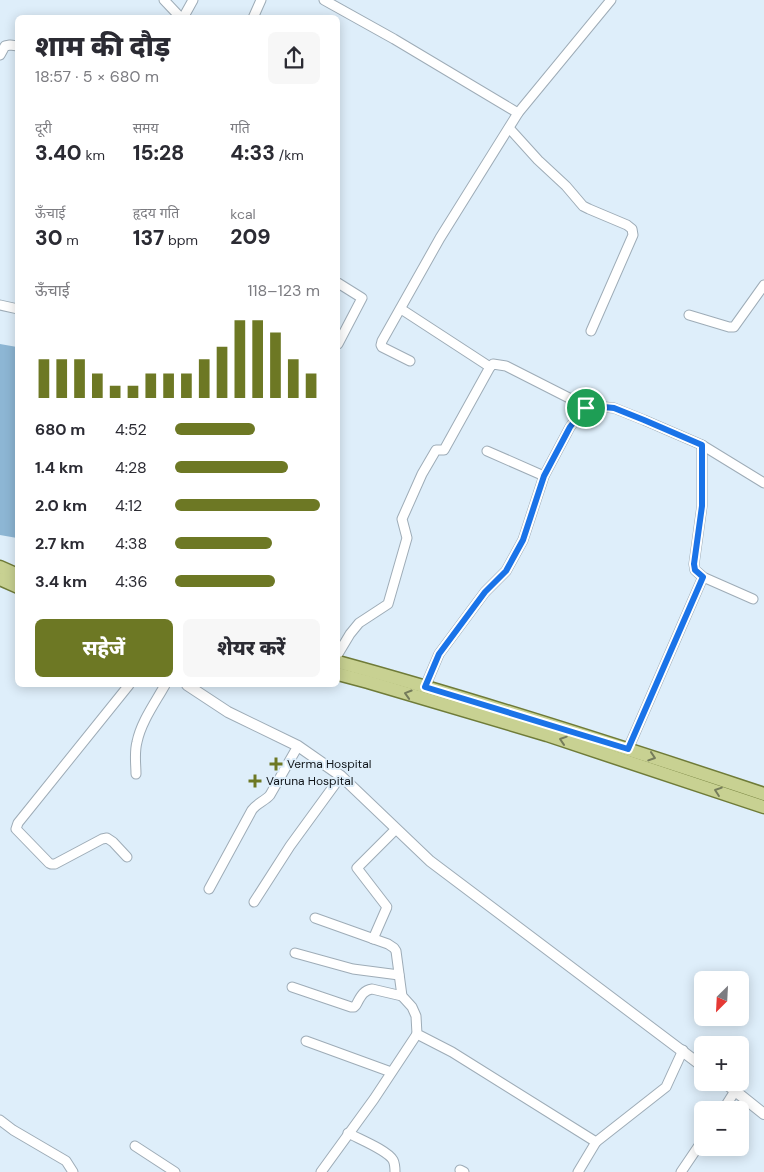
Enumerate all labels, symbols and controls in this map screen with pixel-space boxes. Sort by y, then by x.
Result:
text: शाम की दौड़ [35,28,170,65]
button: share [268,32,320,84]
text: 18:57 · 5 × 680 m [35,66,159,87]
text: दूरी [35,119,52,137]
text: समय [133,119,159,137]
text: गति [230,119,250,137]
text: 3.40 [35,139,82,167]
text: 15:28 [133,139,184,167]
text: 4:33 [230,139,275,167]
text: km [82,146,105,164]
text: /km [275,146,304,164]
text: ऊँचाई [35,204,65,222]
text: हृदय गति [133,204,179,222]
text: kcal [230,205,256,223]
text: 209 [230,223,271,251]
text: 30 [35,224,63,252]
text: 137 [133,224,164,252]
text: m [63,231,79,249]
text: bpm [164,231,198,249]
text: ऊँचाई [35,280,70,301]
text: 118–123 m [247,280,320,301]
pin [565,387,607,429]
icon: arrive [572,394,600,422]
text: 680 m [35,419,85,440]
text: 4:52 [115,419,147,440]
text: 1.4 km [35,457,83,478]
text: 4:28 [115,457,147,478]
text: 2.0 km [35,495,87,516]
text: 4:12 [115,495,142,516]
text: 2.7 km [35,533,84,554]
text: 4:38 [115,533,147,554]
text: 3.4 km [35,571,87,592]
text: 4:36 [115,571,147,592]
button: सहेजें [35,619,173,677]
button: शेयर करें [183,619,320,677]
one-way arrow [404,689,412,699]
one-way arrow [560,736,568,746]
one-way arrow [648,751,656,761]
place label: Verma Hospital [287,756,372,772]
marker: Verma Hospital [269,757,283,771]
place label: Varuna Hospital [266,773,353,789]
marker: Varuna Hospital [248,774,262,788]
one-way arrow [714,787,722,797]
north arrow [694,971,749,1026]
map controls [694,971,749,1156]
button: + [694,1036,749,1091]
button: − [694,1101,749,1156]

